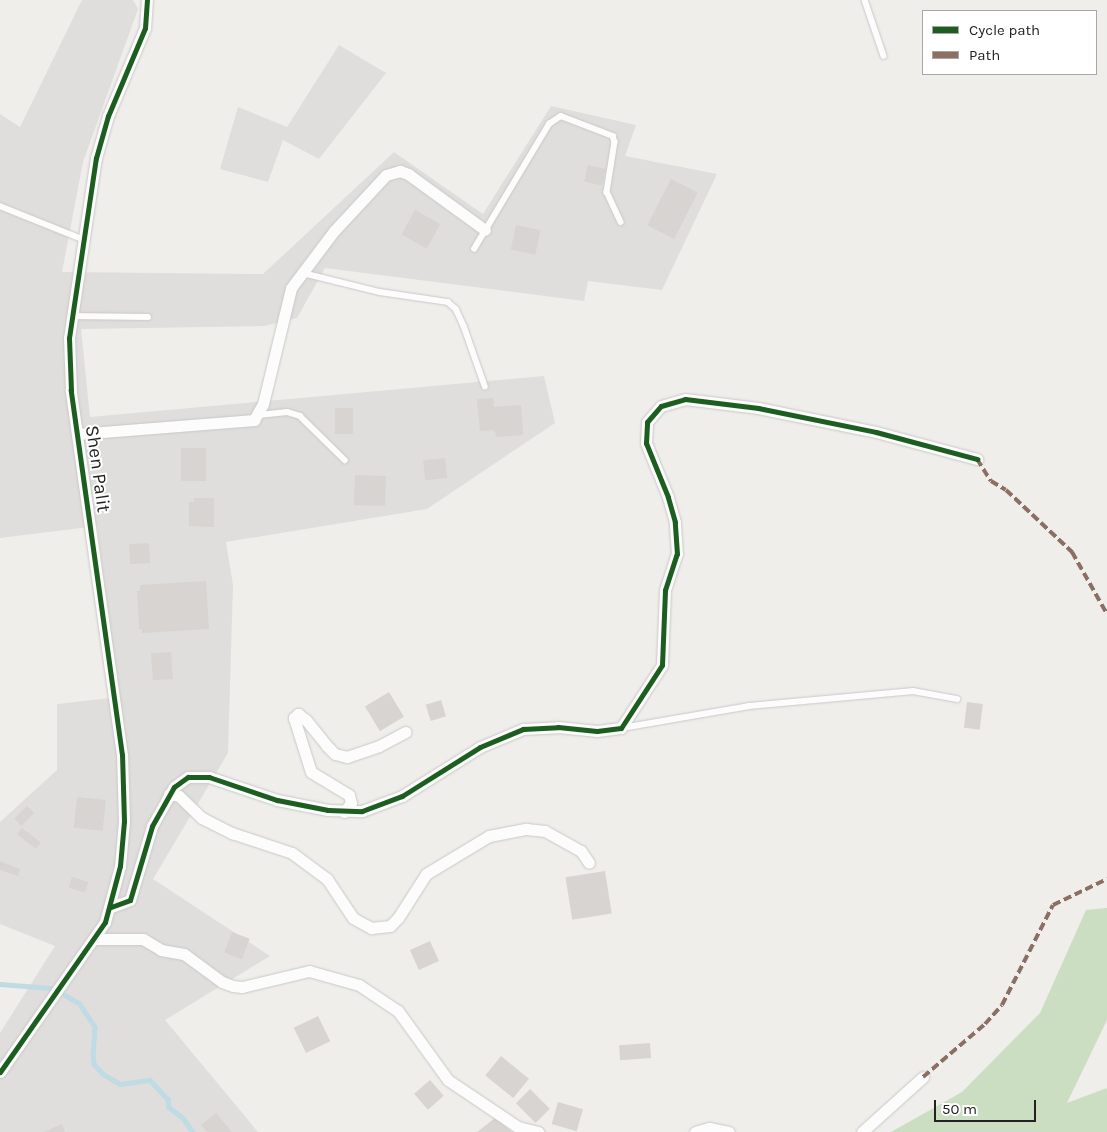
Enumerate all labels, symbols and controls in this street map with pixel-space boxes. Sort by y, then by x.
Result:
legend [922,10,1097,75]
text: Cycle path [969,21,1040,39]
text: Path [969,46,1000,64]
street label: Shen Palit [80,424,114,514]
scale bar [937,1090,1040,1122]
text: 50 m [942,1100,977,1118]

